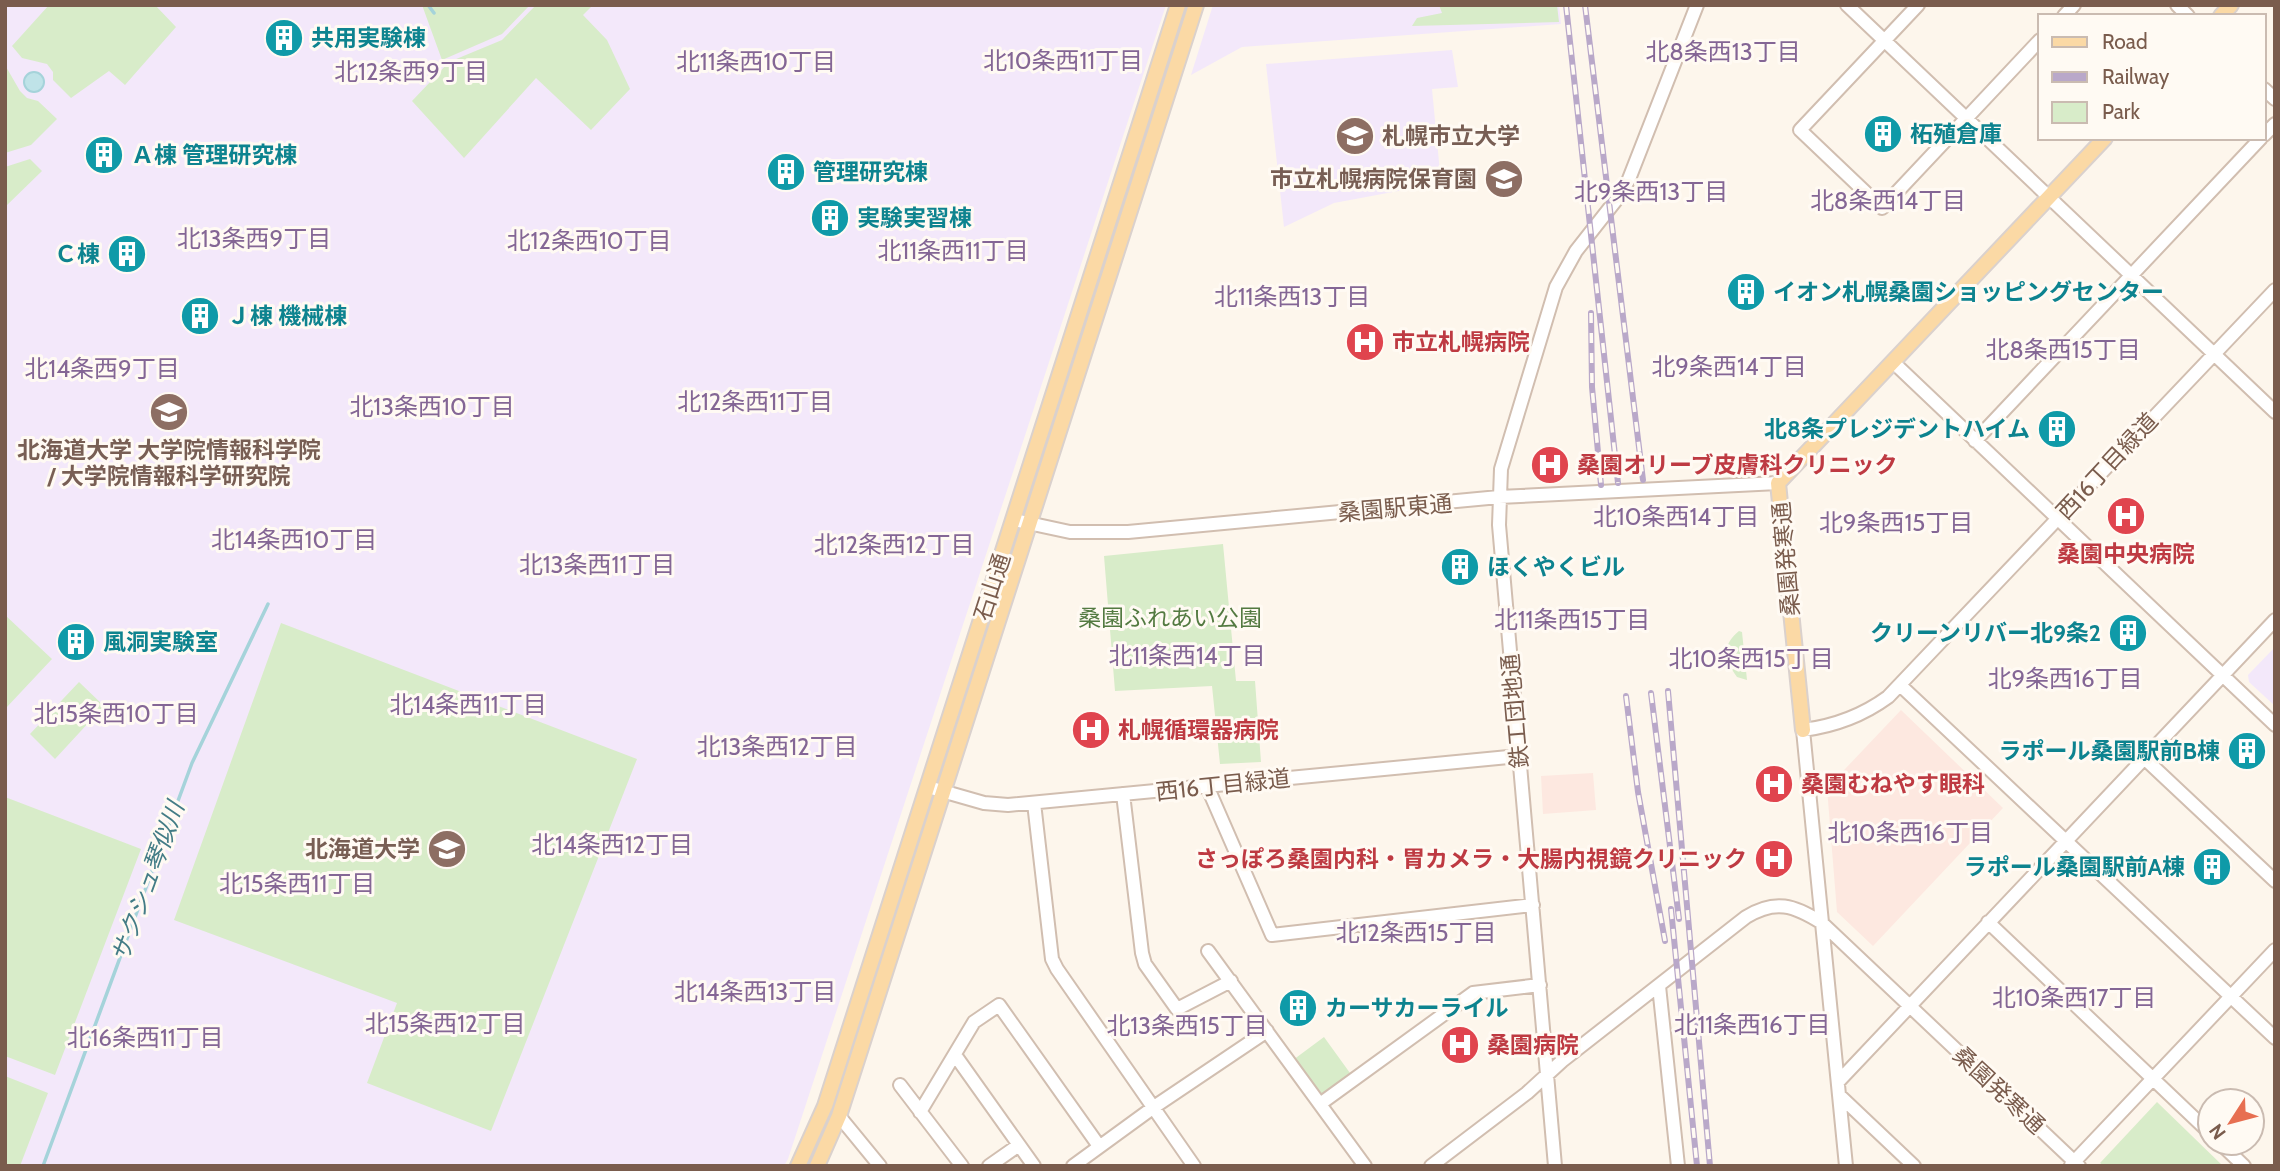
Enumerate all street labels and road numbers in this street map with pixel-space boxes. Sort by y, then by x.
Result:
street label: 西16丁目緑道 [2051,407,2163,525]
street label: 桑園駅東通 [1336,489,1454,527]
street label: 桑園発寒通 [1767,500,1805,618]
street label: 石山通 [968,550,1016,624]
street label: 鉄工団地通 [1496,652,1534,770]
street label: 西16丁目緑道 [1154,764,1292,806]
street label: 桑園発寒通 [1947,1041,2051,1139]

